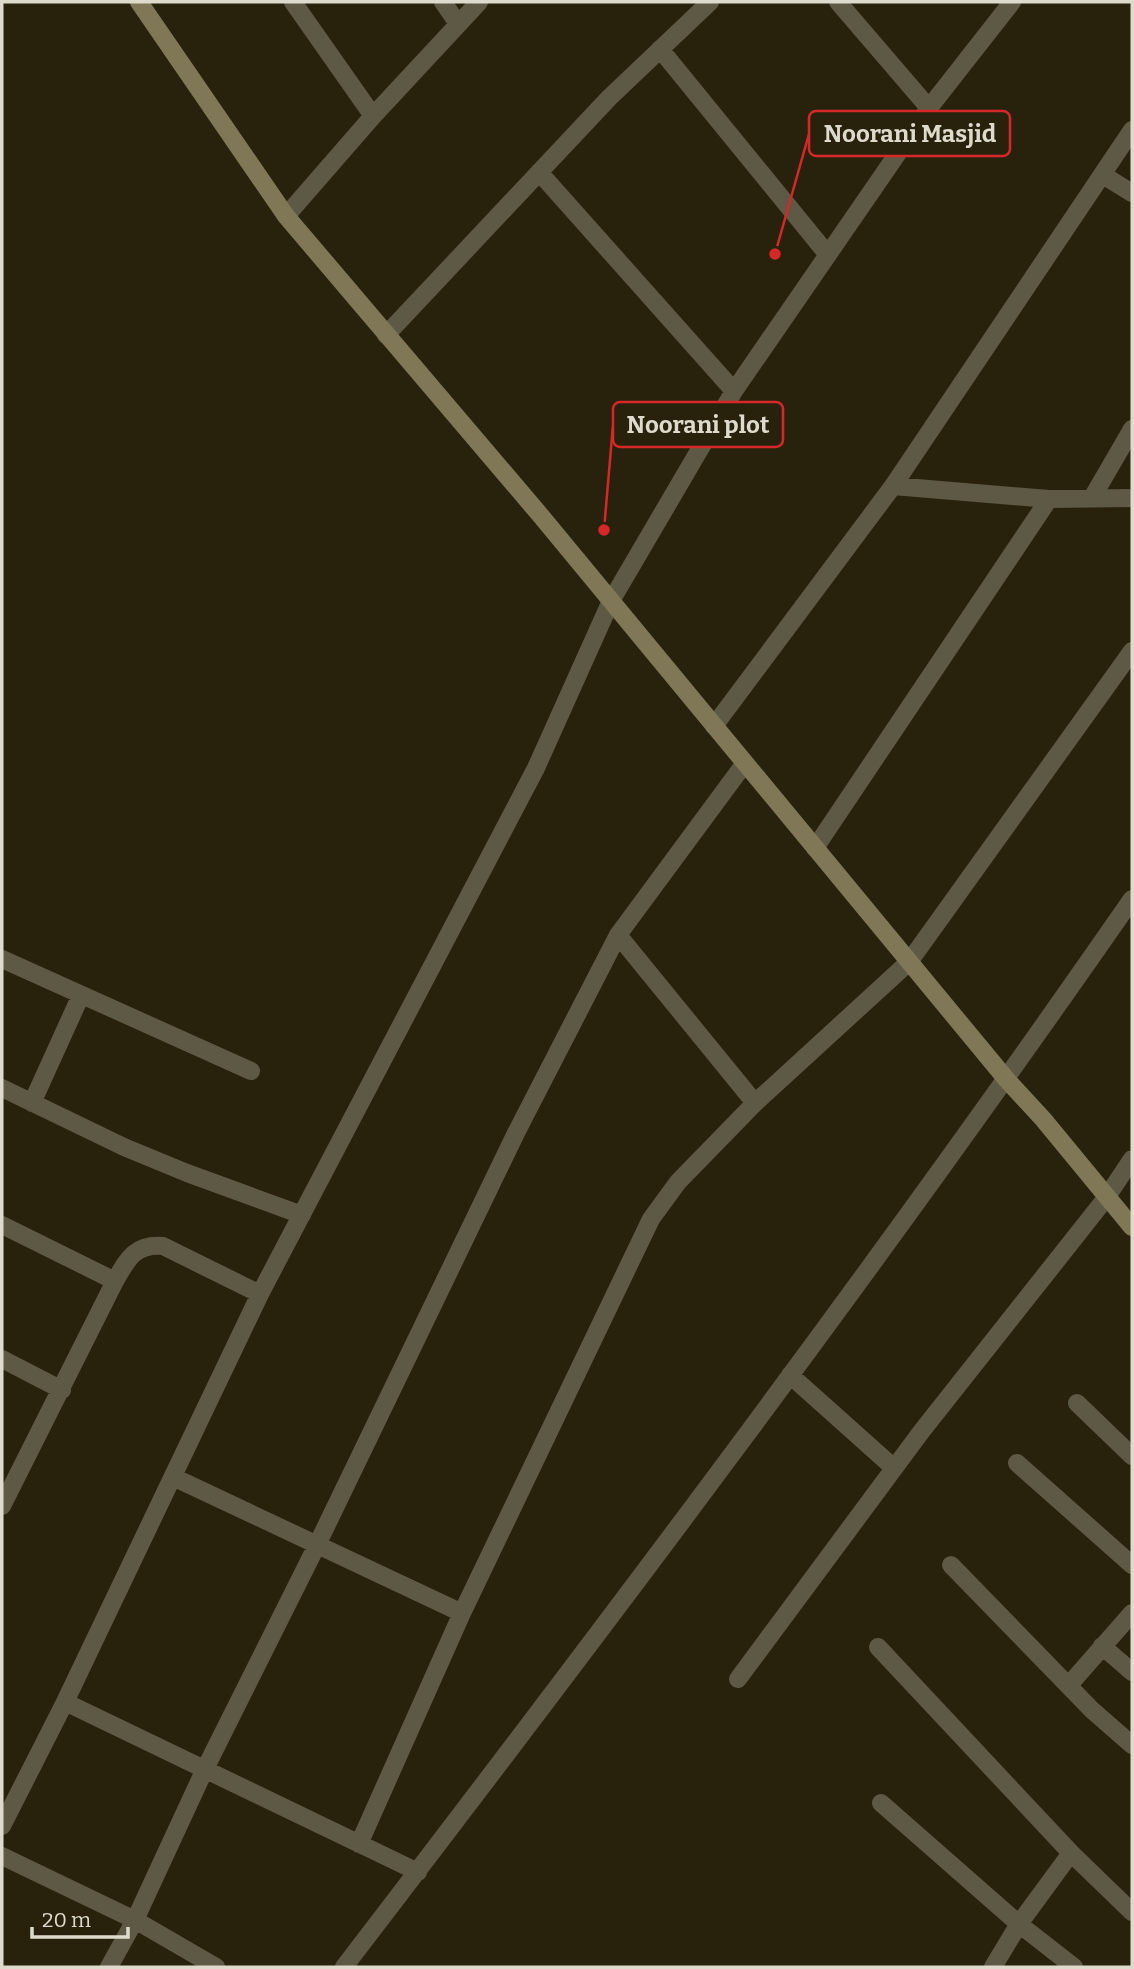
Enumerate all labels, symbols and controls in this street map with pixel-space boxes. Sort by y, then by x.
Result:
callout: Noorani Masjid [809,111,1010,156]
text: Noorani Masjid [824,120,997,148]
callout: Noorani plot [613,402,783,447]
text: Noorani plot [627,411,770,439]
scale bar [32,1896,128,1940]
text: 20 m [42,1907,91,1933]

